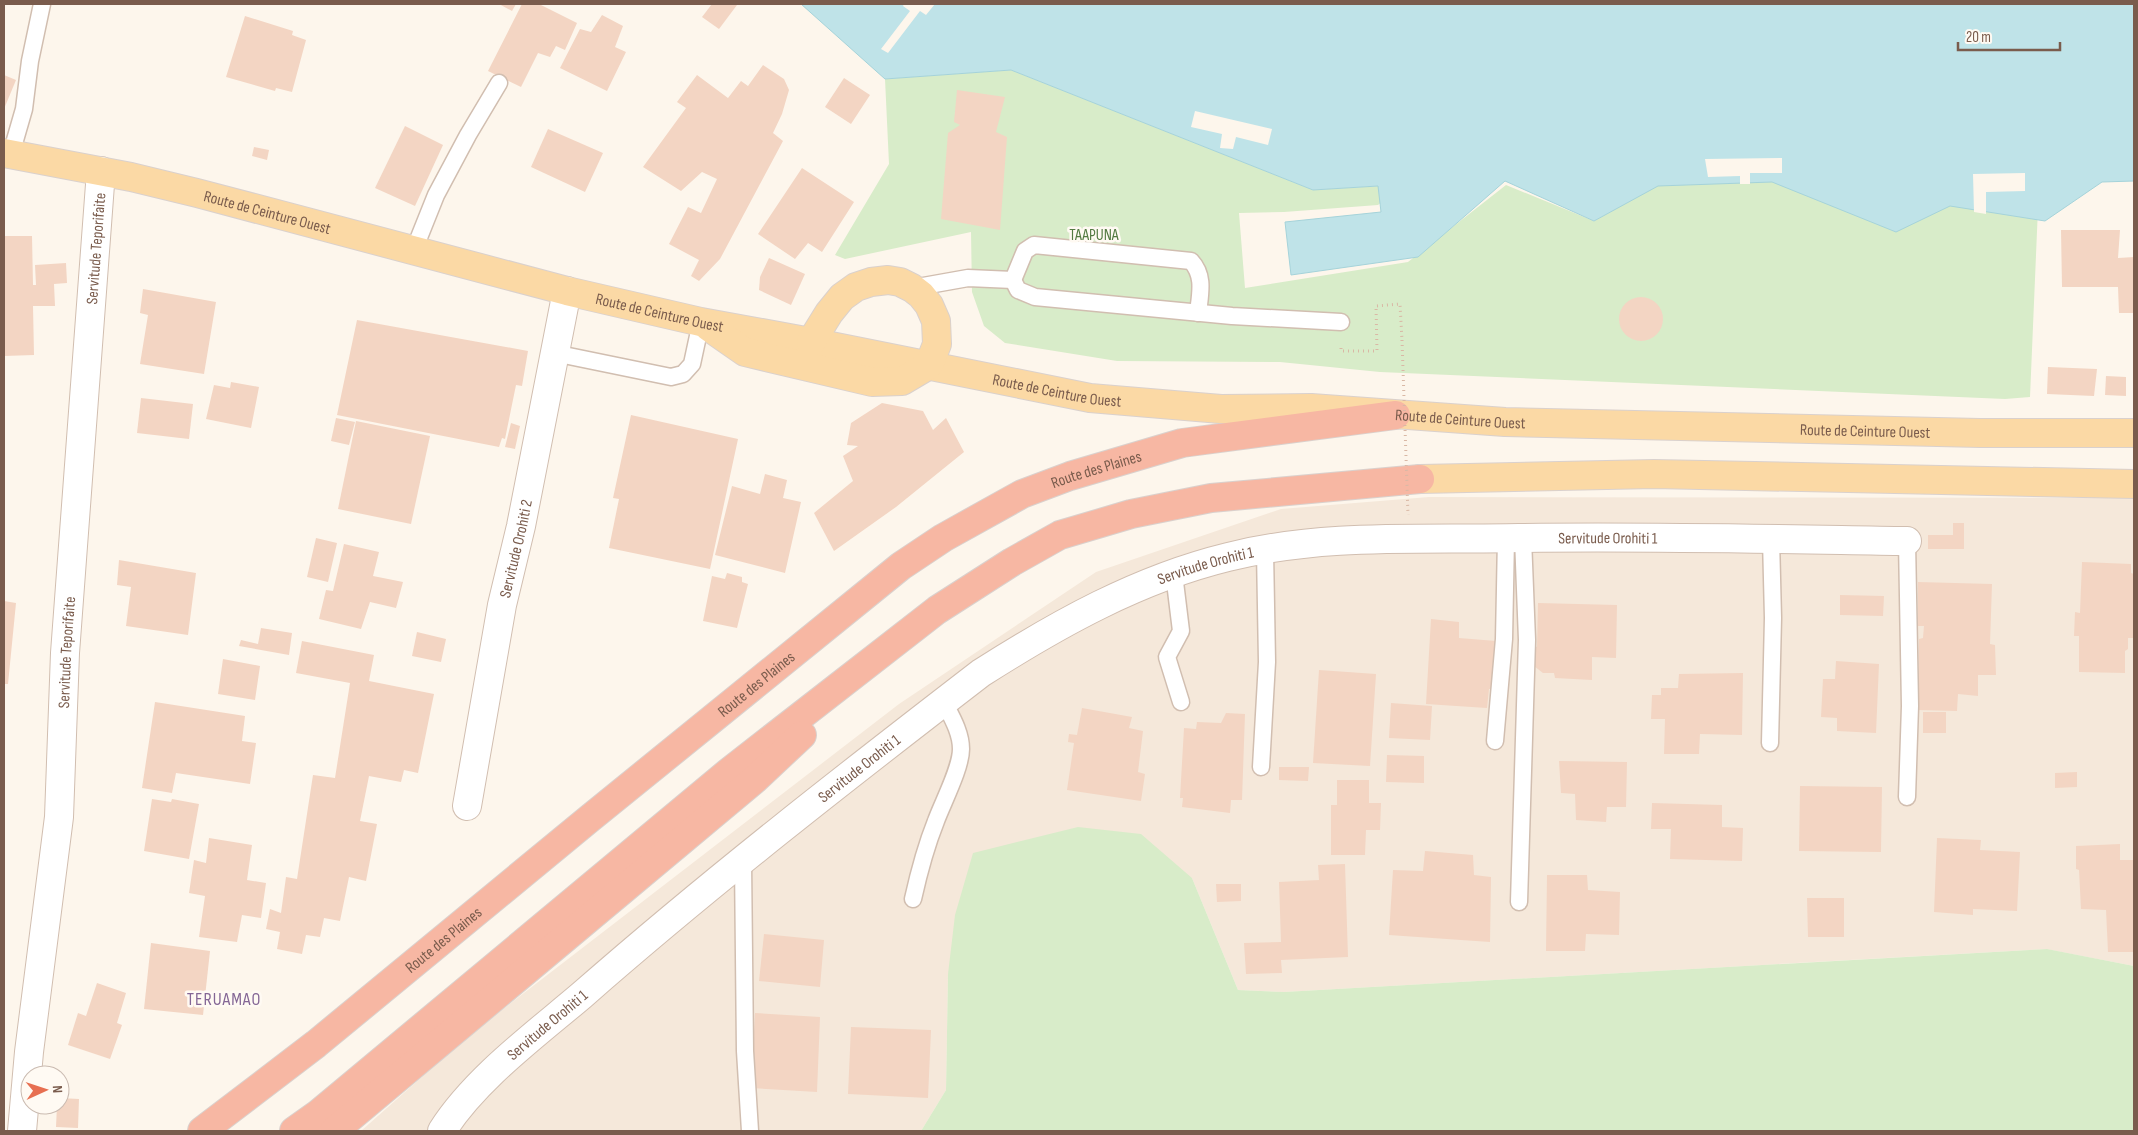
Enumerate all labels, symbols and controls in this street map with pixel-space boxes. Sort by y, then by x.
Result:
scale bar [1958,20,2060,52]
text: 20 m [1966,28,1991,47]
street label: Route de Ceinture Ouest [201,187,333,239]
street label: Servitude Teporifaite [83,192,110,305]
park label: TAAPUNA [1069,226,1119,245]
street label: Route de Ceinture Ouest [594,290,725,337]
street label: Route de Ceinture Ouest [991,371,1122,412]
street label: Route de Ceinture Ouest [1394,406,1526,433]
street label: Route de Ceinture Ouest [1800,421,1931,443]
street label: Route des Plaines [1049,447,1144,493]
street label: Servitude Orohiti 2 [496,498,537,600]
street label: Servitude Orohiti 1 [1558,529,1658,549]
street label: Servitude Orohiti 1 [1155,543,1256,589]
street label: Servitude Teporifaite [55,596,80,709]
street label: Route des Plaines [714,648,799,722]
street label: Servitude Orohiti 1 [815,731,905,807]
street label: Route des Plaines [402,903,486,978]
street label: Servitude Orohiti 1 [504,986,592,1065]
district label: TERUAMAO [187,989,261,1010]
north arrow [20,1065,70,1115]
text: N [49,1085,66,1094]

